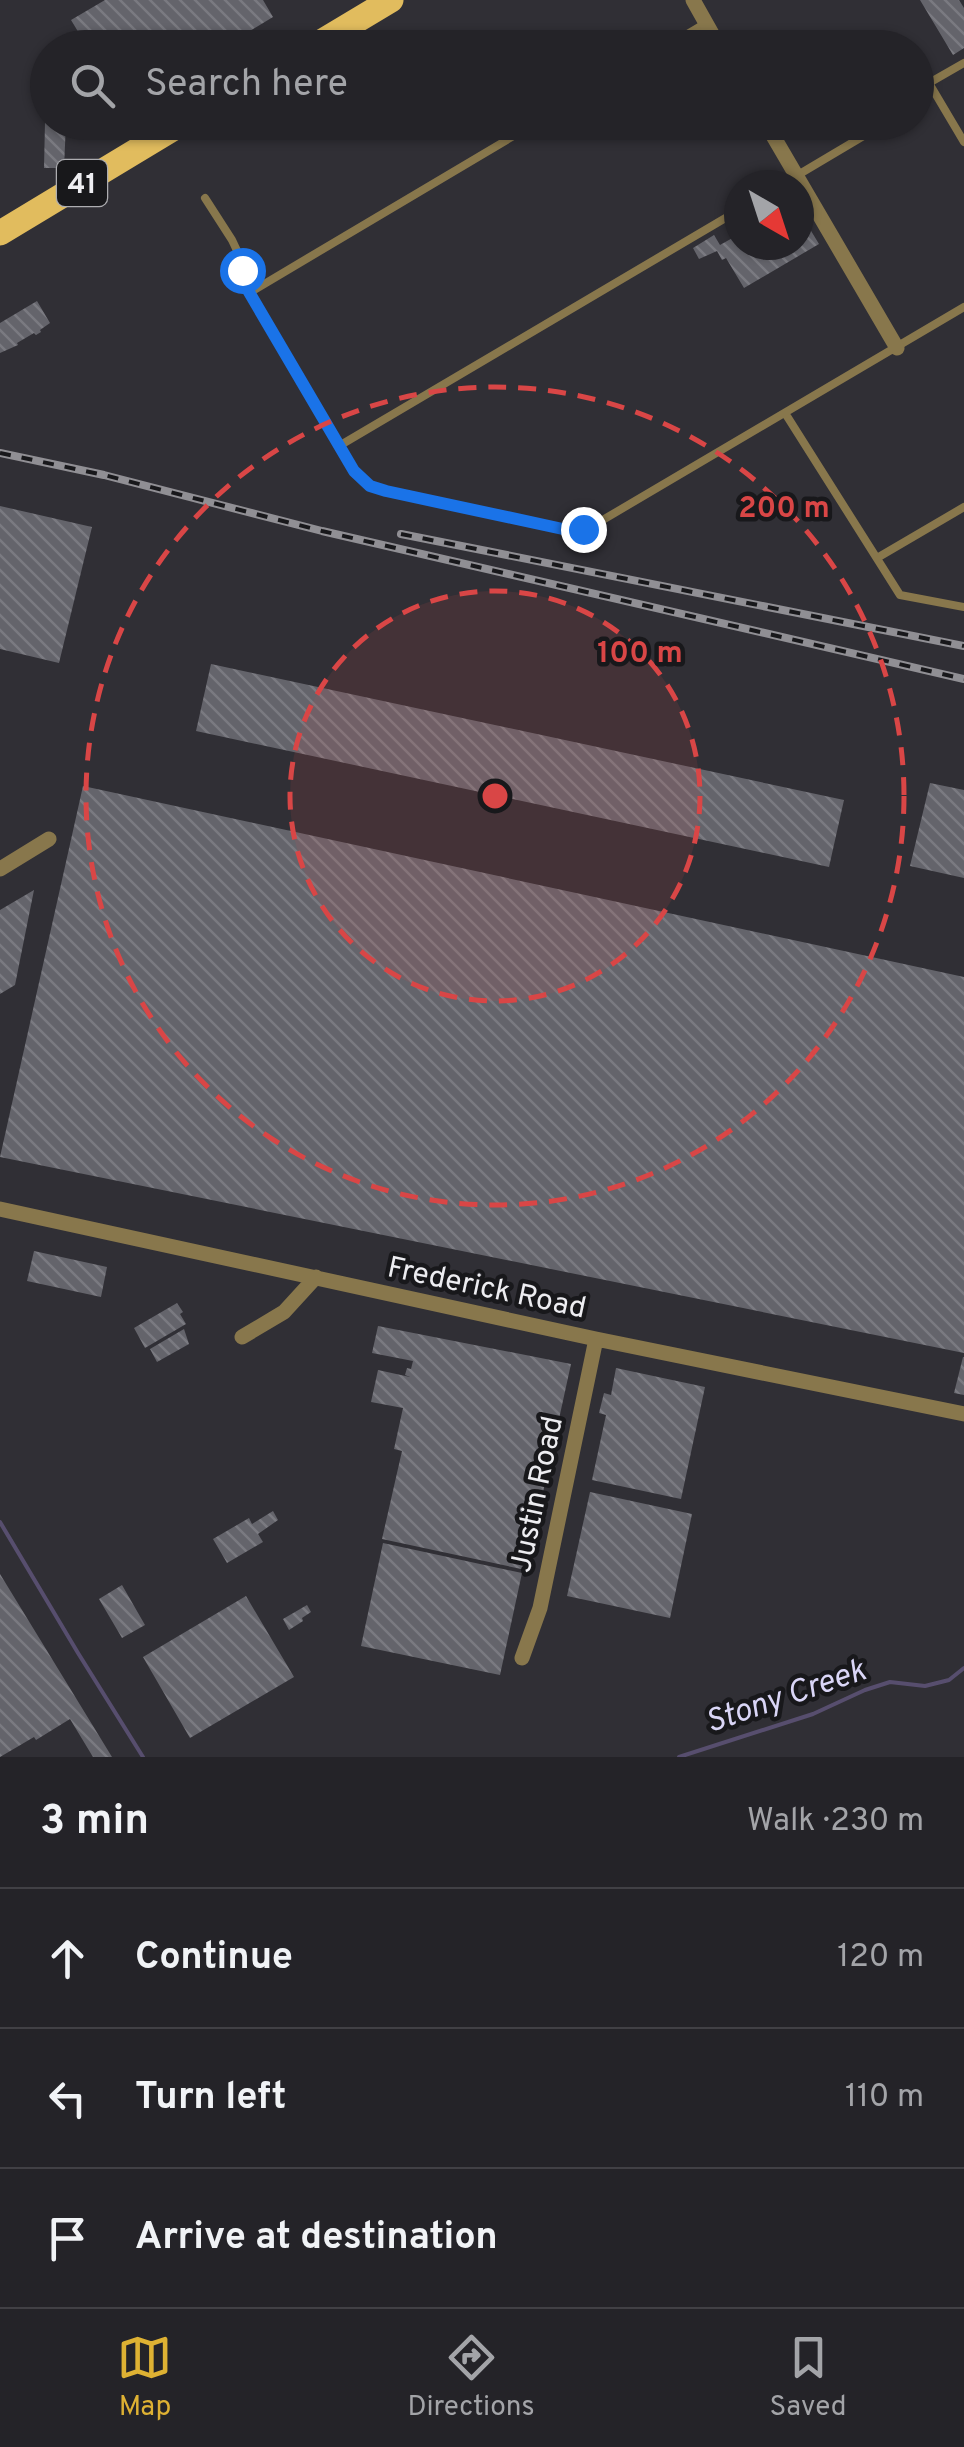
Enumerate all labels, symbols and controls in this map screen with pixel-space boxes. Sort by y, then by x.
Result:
search box [30,30,934,140]
icon: search [65,58,120,113]
text: Search here [145,61,348,110]
road number: 41 [57,160,107,206]
north arrow [724,170,814,260]
route start [220,248,266,294]
text: 200 m [738,491,830,528]
route end [561,507,607,553]
text: 100 m [597,636,683,673]
centre of rings [477,778,513,814]
street label: Frederick Road [384,1250,589,1329]
street label: Justin Road [504,1413,573,1576]
water label: Stony Creek [701,1651,872,1744]
text: 3 min [40,1796,149,1849]
text: Walk · 230 m [747,1802,924,1842]
icon: ahead [40,1931,95,1986]
text: Continue [135,1934,293,1983]
text: 120 m [837,1938,924,1978]
icon: left [40,2071,95,2126]
text: Turn left [135,2074,287,2123]
text: 110 m [845,2078,924,2118]
icon: arrive [40,2211,95,2266]
text: Arrive at destination [135,2214,498,2263]
tab: Map [117,2330,172,2426]
tab: Directions [407,2330,535,2426]
tab: Saved [770,2330,847,2426]

